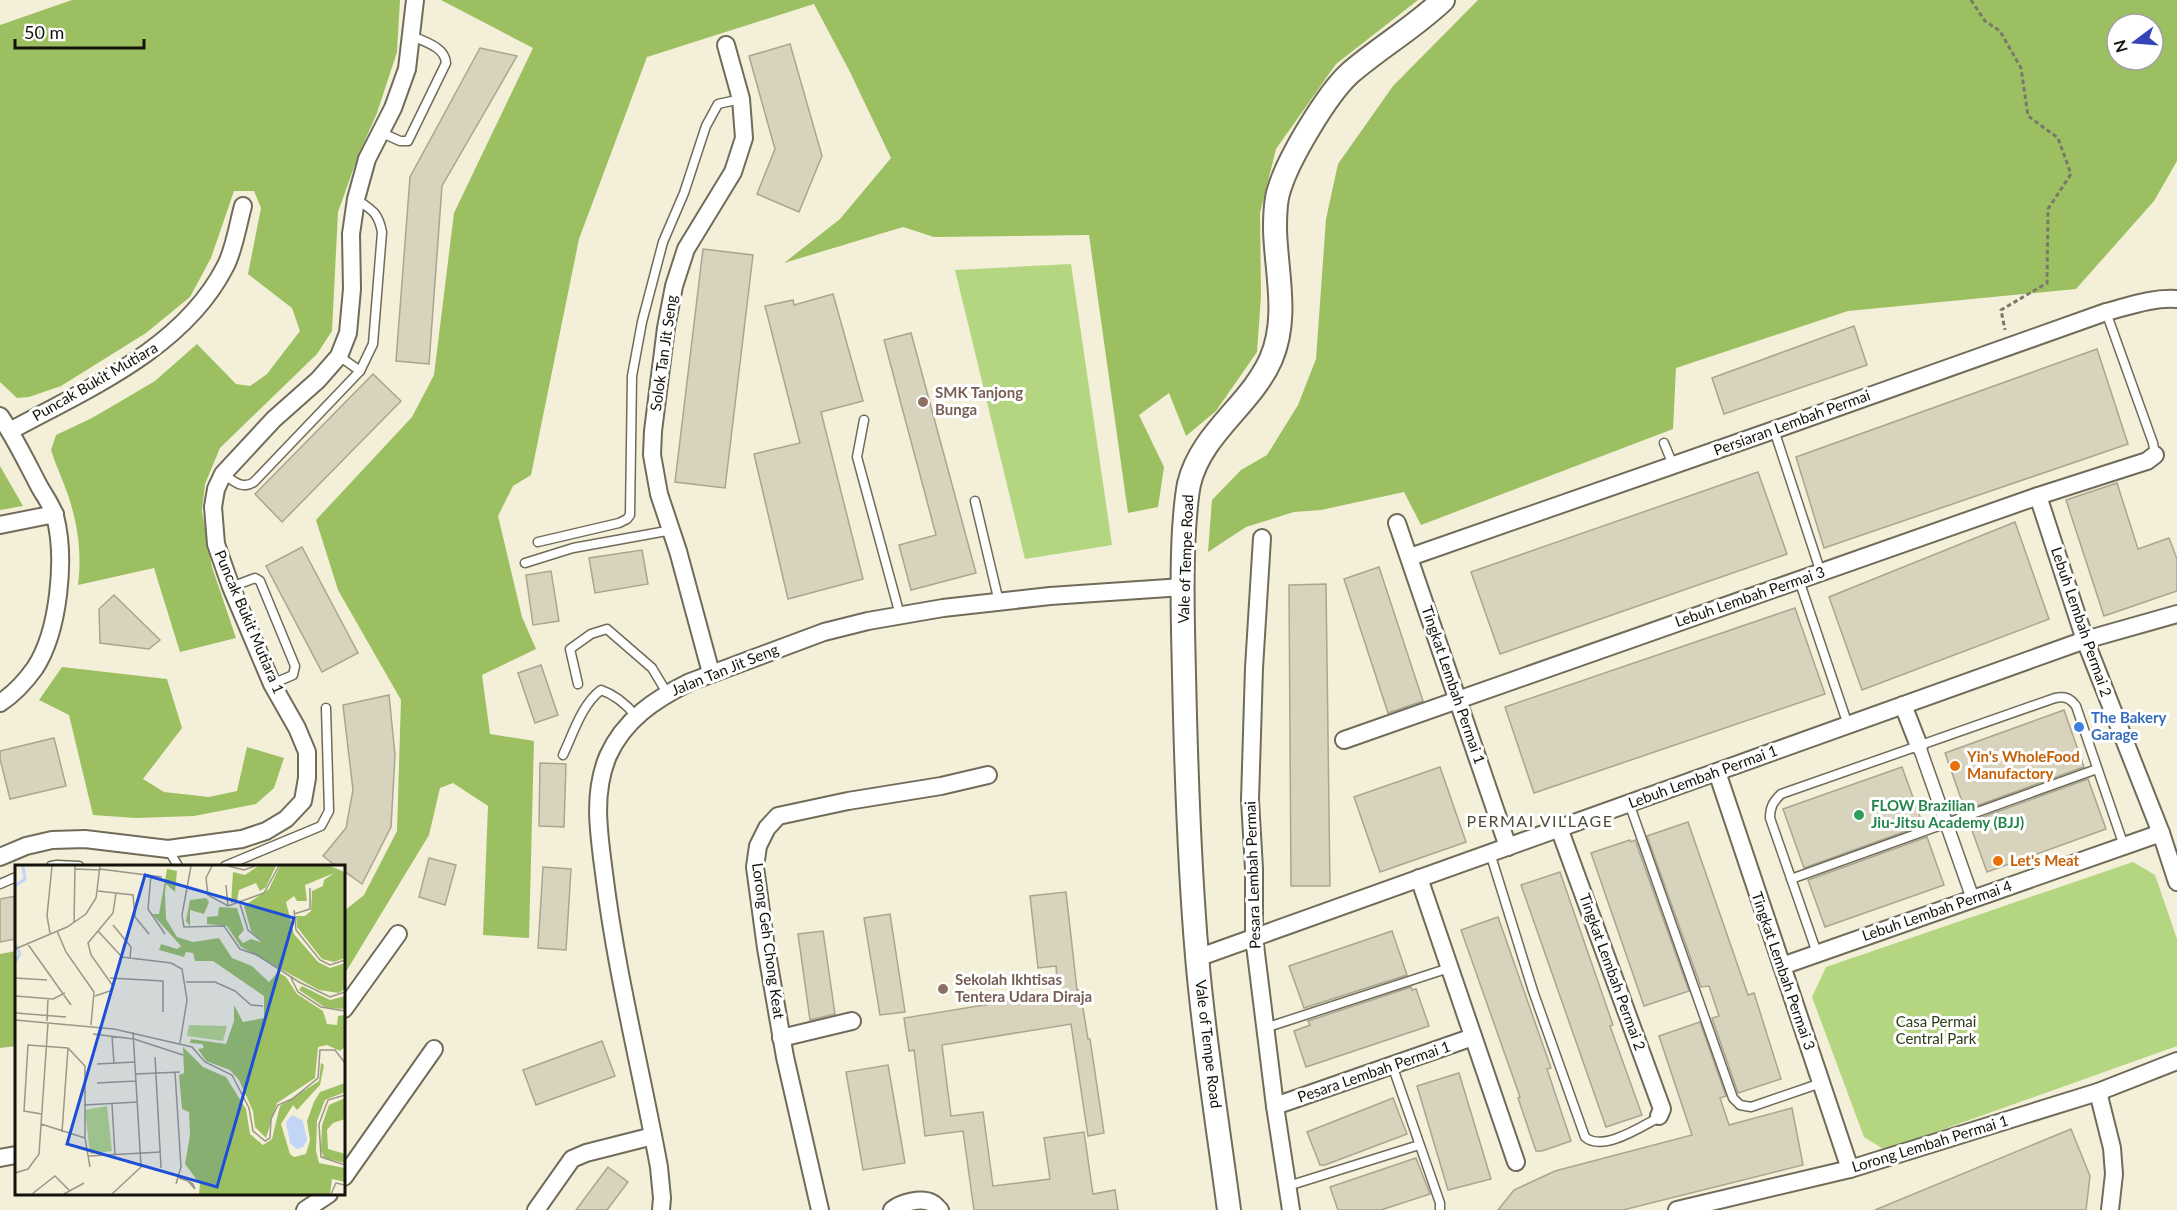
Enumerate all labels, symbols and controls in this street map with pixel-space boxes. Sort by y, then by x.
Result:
scale bar [15,12,144,50]
north arrow [2105,12,2165,72]
text: 50 m [24,21,64,43]
text: N [2109,38,2131,55]
street label: Solok Tan Jit Seng [646,293,680,412]
street label: Puncak Bukit Mutiara [29,338,160,424]
place label: SMK Tanjong Bunga [935,383,1023,418]
street label: Persiaran Lembah Permai [1711,385,1872,459]
marker: SMK Tanjong Bunga [916,395,930,409]
street label: Vale of Tempe Road [1174,494,1196,624]
street label: Lebuh Lembah Permai 2 [2048,544,2116,699]
street label: Puncak Bukit Mutiara 1 [211,547,288,696]
street label: Lebuh Lembah Permai 3 [1672,562,1827,630]
street label: Tingkat Lembah Permai 1 [1418,603,1490,766]
street label: Jalan Tan Jit Seng [668,639,781,699]
place label: The Bakery Garage [2091,708,2167,743]
marker: The Bakery Garage [2072,720,2086,734]
street label: Lebuh Lembah Permai 1 [1626,741,1780,811]
place label: Yin's WholeFood Manufactory [1966,747,2080,782]
marker: Yin's WholeFood Manufactory [1948,759,1962,773]
place label: FLOW Brazilian Jiu-Jitsu Academy (BJJ) [1871,796,2024,831]
street label: Pesara Lembah Permai [1240,801,1264,949]
marker: FLOW Brazilian Jiu-Jitsu Academy (BJJ) [1852,808,1866,822]
district label: PERMAI VILLAGE [1467,811,1613,830]
place label: Let's Meat [2010,851,2080,869]
marker: Let's Meat [1991,854,2005,868]
street label: Lorong Geh Chong Keat [749,862,789,1021]
inset map [15,865,345,1195]
street label: Lebuh Lembah Permai 4 [1859,876,2014,944]
street label: Tingkat Lembah Permai 3 [1748,889,1820,1052]
street label: Tingkat Lembah Permai 2 [1576,890,1650,1053]
place label: Sekolah Ikhtisas Tentera Udara Diraja [955,970,1092,1005]
street label: Vale of Tempe Road [1192,979,1226,1109]
marker: Sekolah Ikhtisas Tentera Udara Diraja [936,982,950,996]
park label: Casa Permai Central Park [1896,1012,1977,1047]
street label: Pesara Lembah Permai 1 [1295,1036,1452,1106]
street label: Lorong Lembah Permai 1 [1849,1111,2010,1175]

